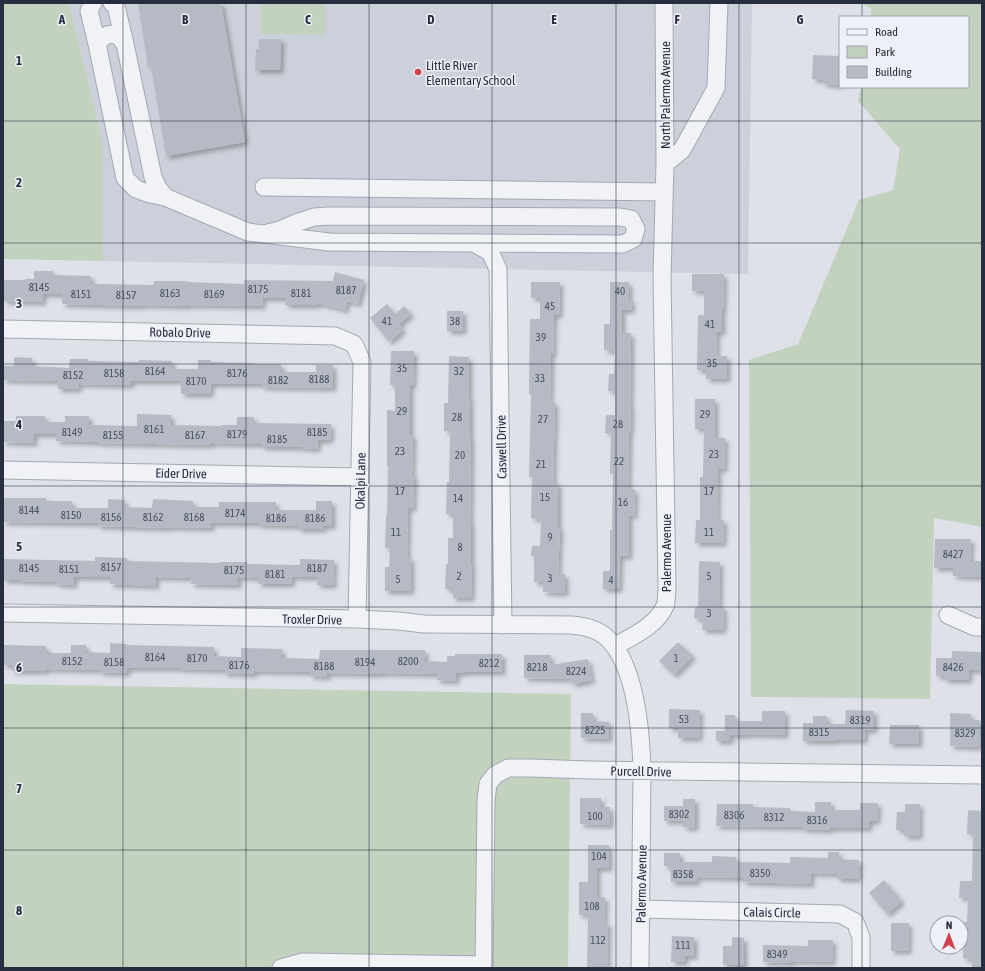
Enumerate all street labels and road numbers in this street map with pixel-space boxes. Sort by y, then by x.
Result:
street label: North Palermo Avenue [658,41,673,149]
street label: Robalo Drive [149,324,211,341]
street label: Caswell Drive [493,415,510,479]
street label: Okalpi Lane [353,452,368,510]
street label: Eider Drive [155,466,207,481]
street label: Palermo Avenue [659,514,674,592]
street label: Troxler Drive [282,611,342,628]
street label: Purcell Drive [610,763,672,780]
street label: Palermo Avenue [633,845,650,923]
street label: Calais Circle [743,904,801,921]

